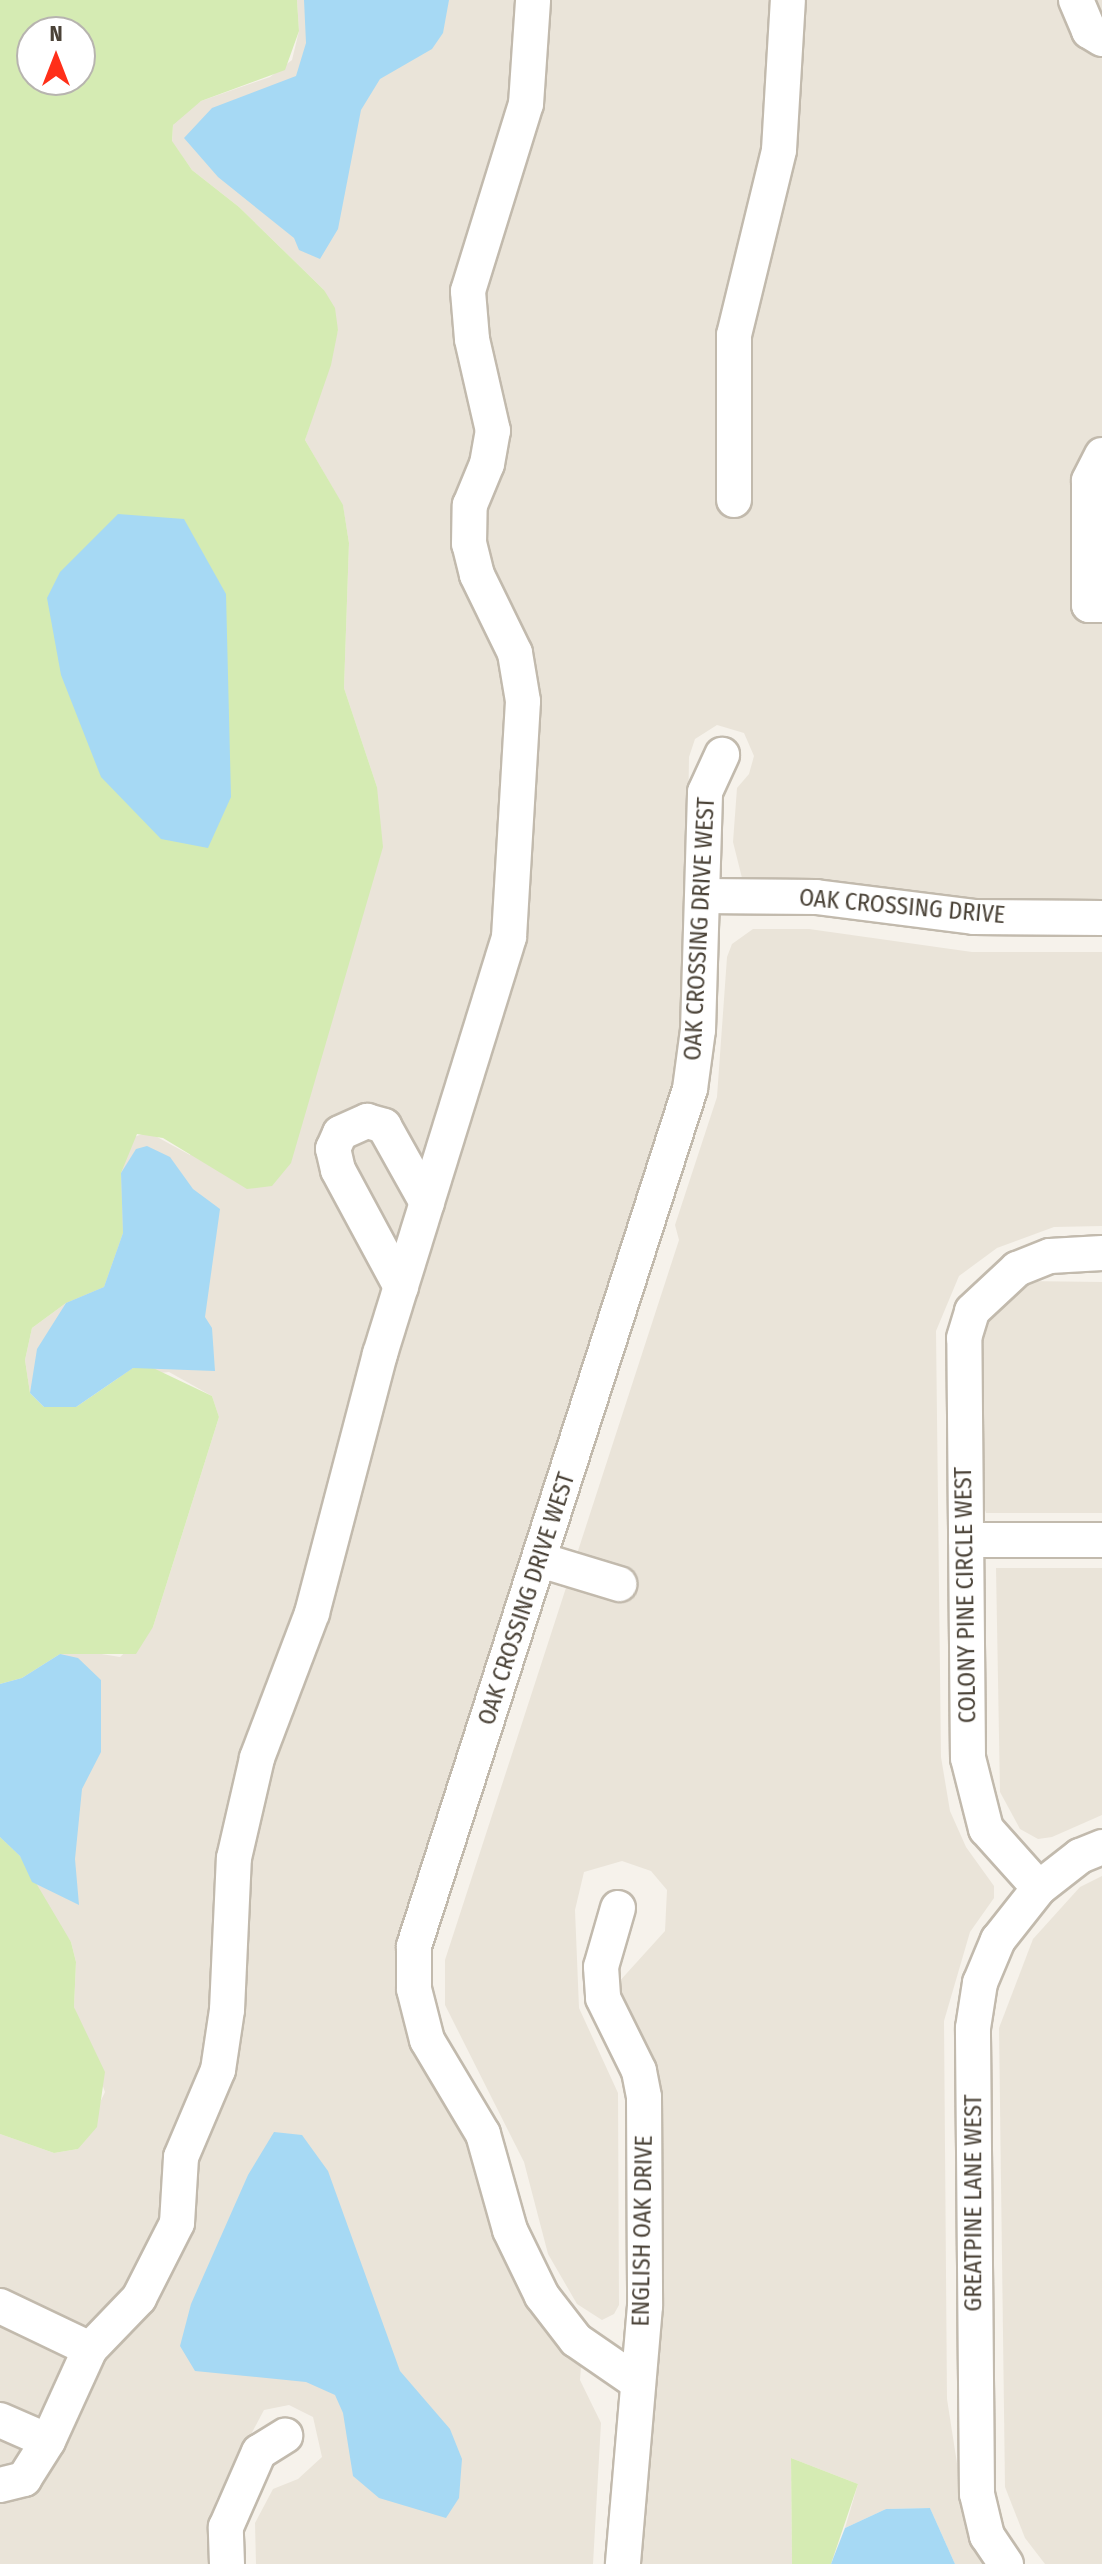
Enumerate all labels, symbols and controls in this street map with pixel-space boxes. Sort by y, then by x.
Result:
north arrow [16,16,96,96]
text: N [49,20,63,47]
street label: OAK CROSSING DRIVE WEST [679,797,721,1061]
street label: OAK CROSSING DRIVE [798,884,1006,930]
street label: COLONY PINE CIRCLE WEST [949,1467,983,1723]
street label: OAK CROSSING DRIVE WEST [473,1469,581,1729]
street label: GREATPINE LANE WEST [960,2094,988,2312]
street label: ENGLISH OAK DRIVE [627,2135,659,2327]

